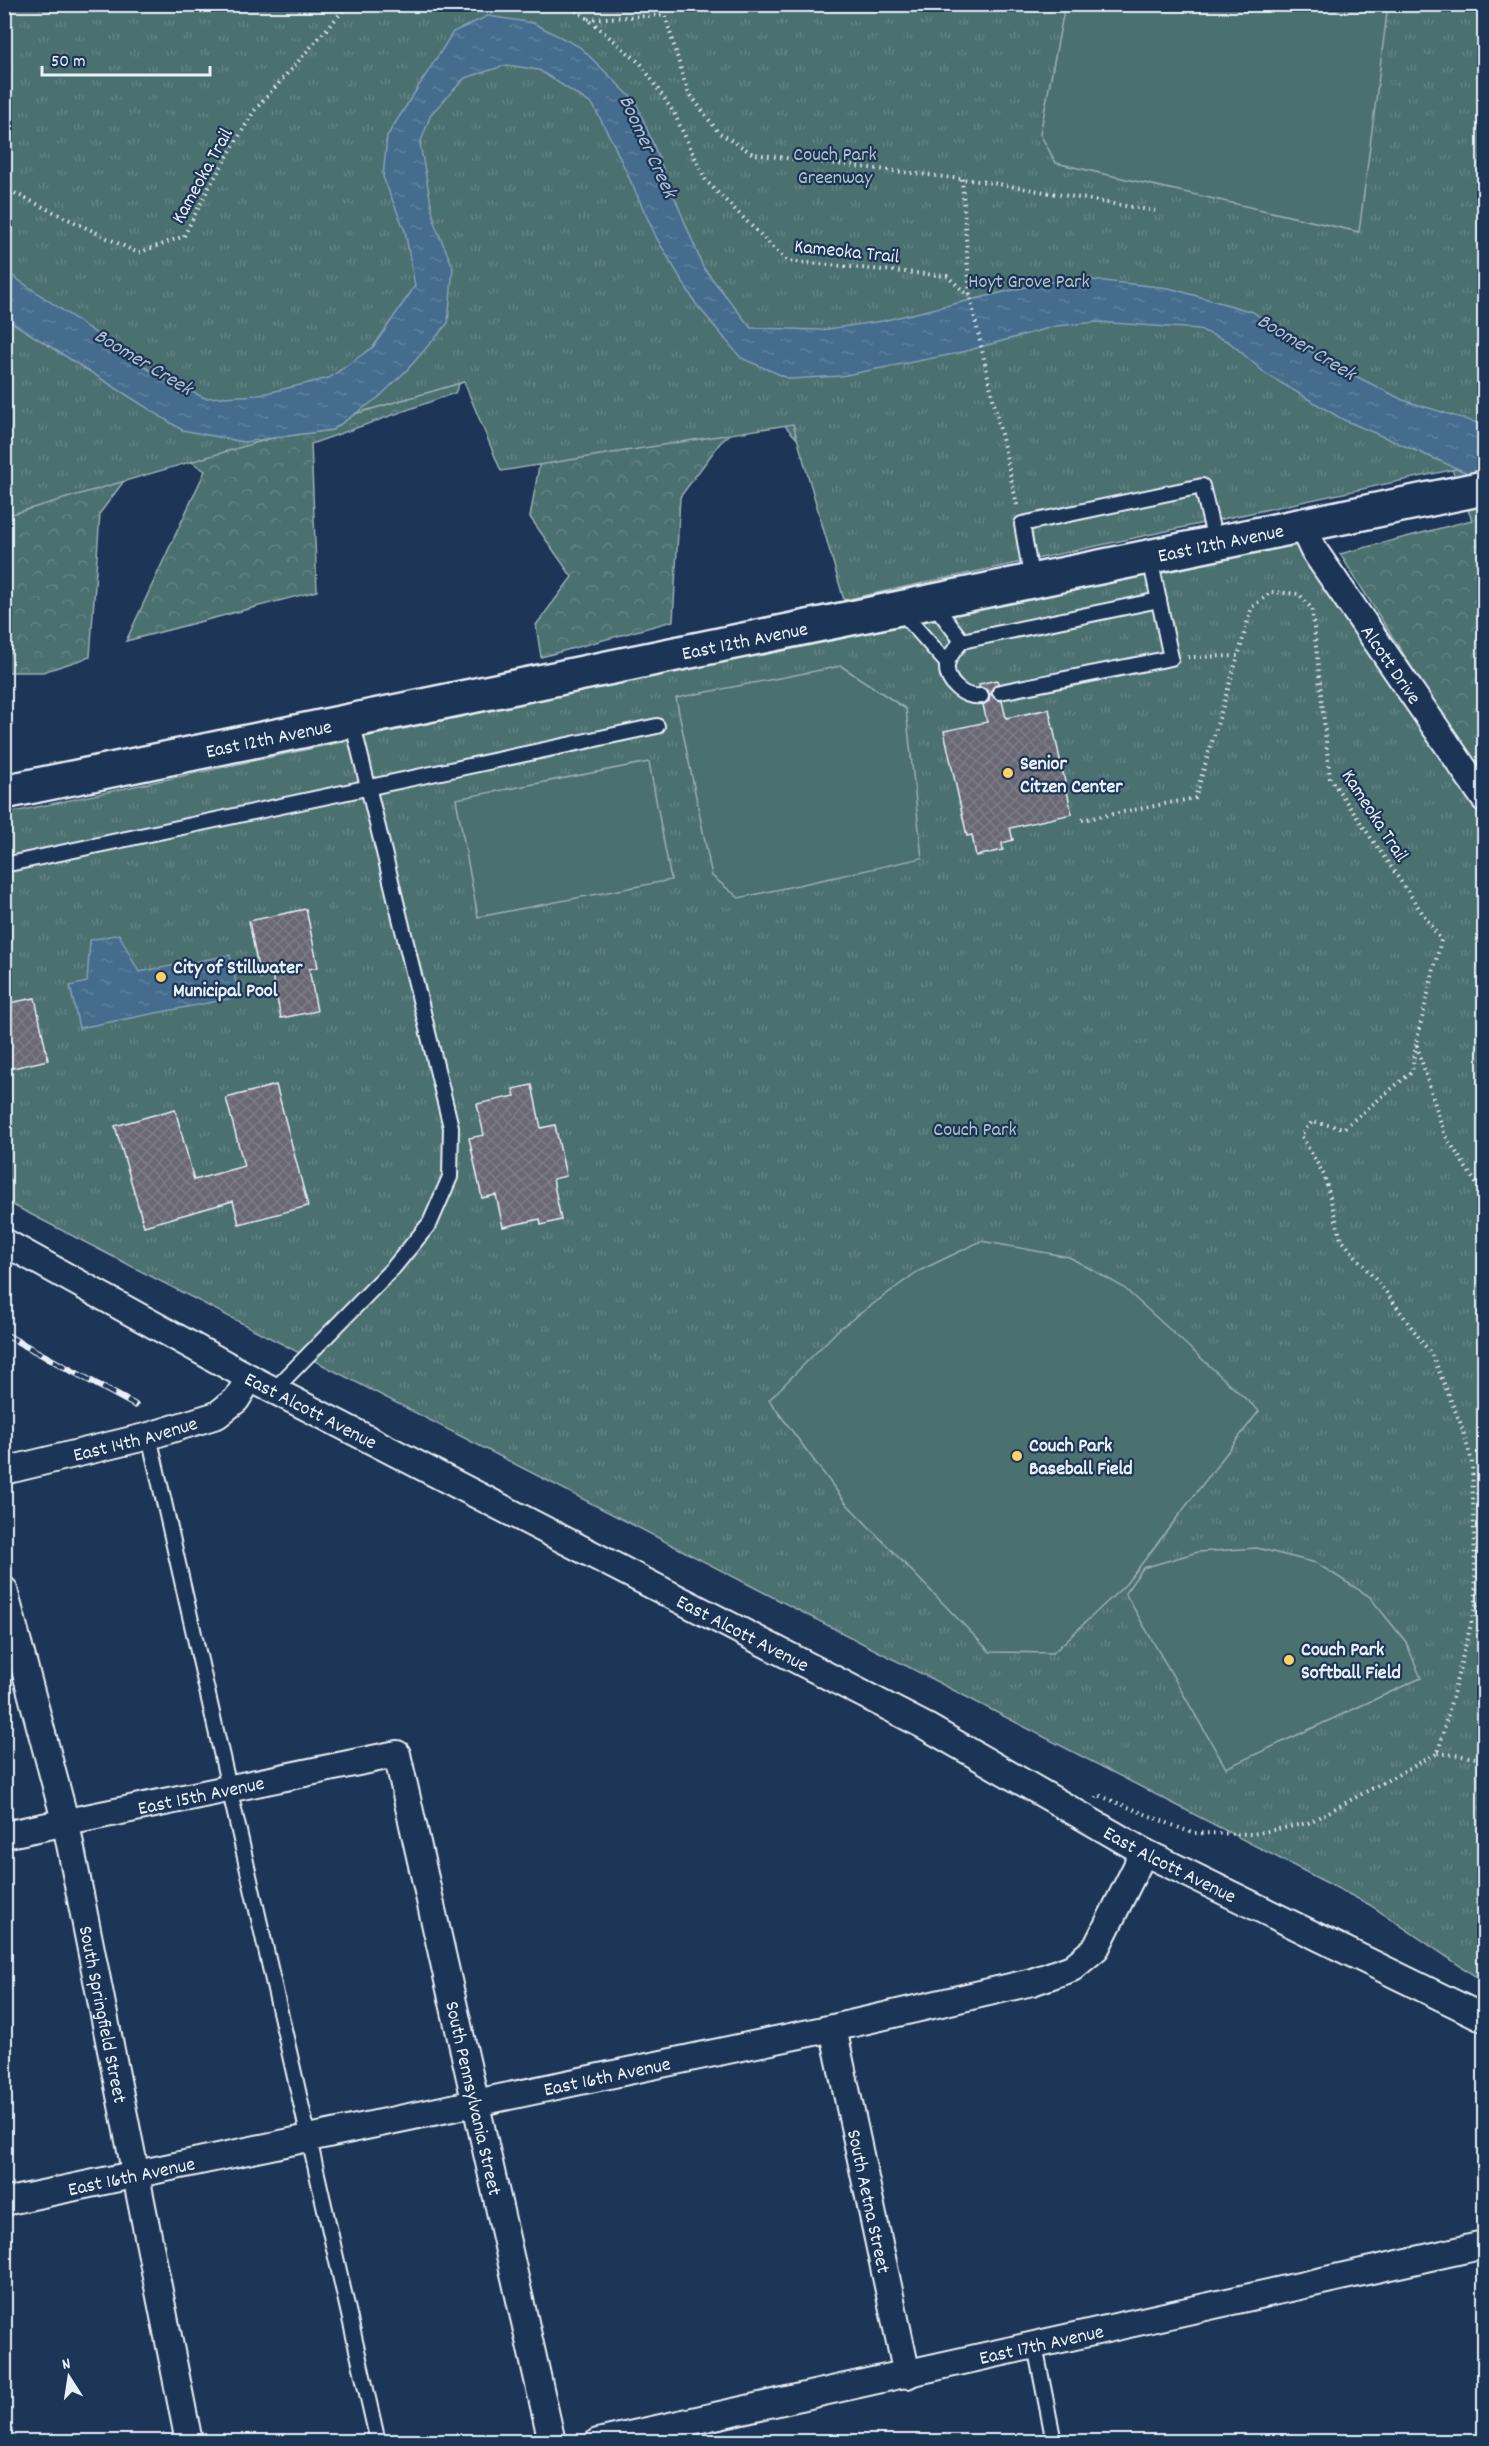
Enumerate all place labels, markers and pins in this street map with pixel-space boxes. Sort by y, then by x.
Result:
place label: Senior Citzen Center [1020,751,1123,802]
marker: Senior Citzen Center [1001,766,1015,780]
place label: City of Stillwater Municipal Pool [173,955,303,1006]
marker: City of Stillwater Municipal Pool [154,970,168,984]
place label: Couch Park Baseball Field [1029,1433,1133,1484]
marker: Couch Park Baseball Field [1010,1449,1024,1463]
place label: Couch Park Softball Field [1301,1637,1401,1688]
marker: Couch Park Softball Field [1282,1653,1296,1667]

